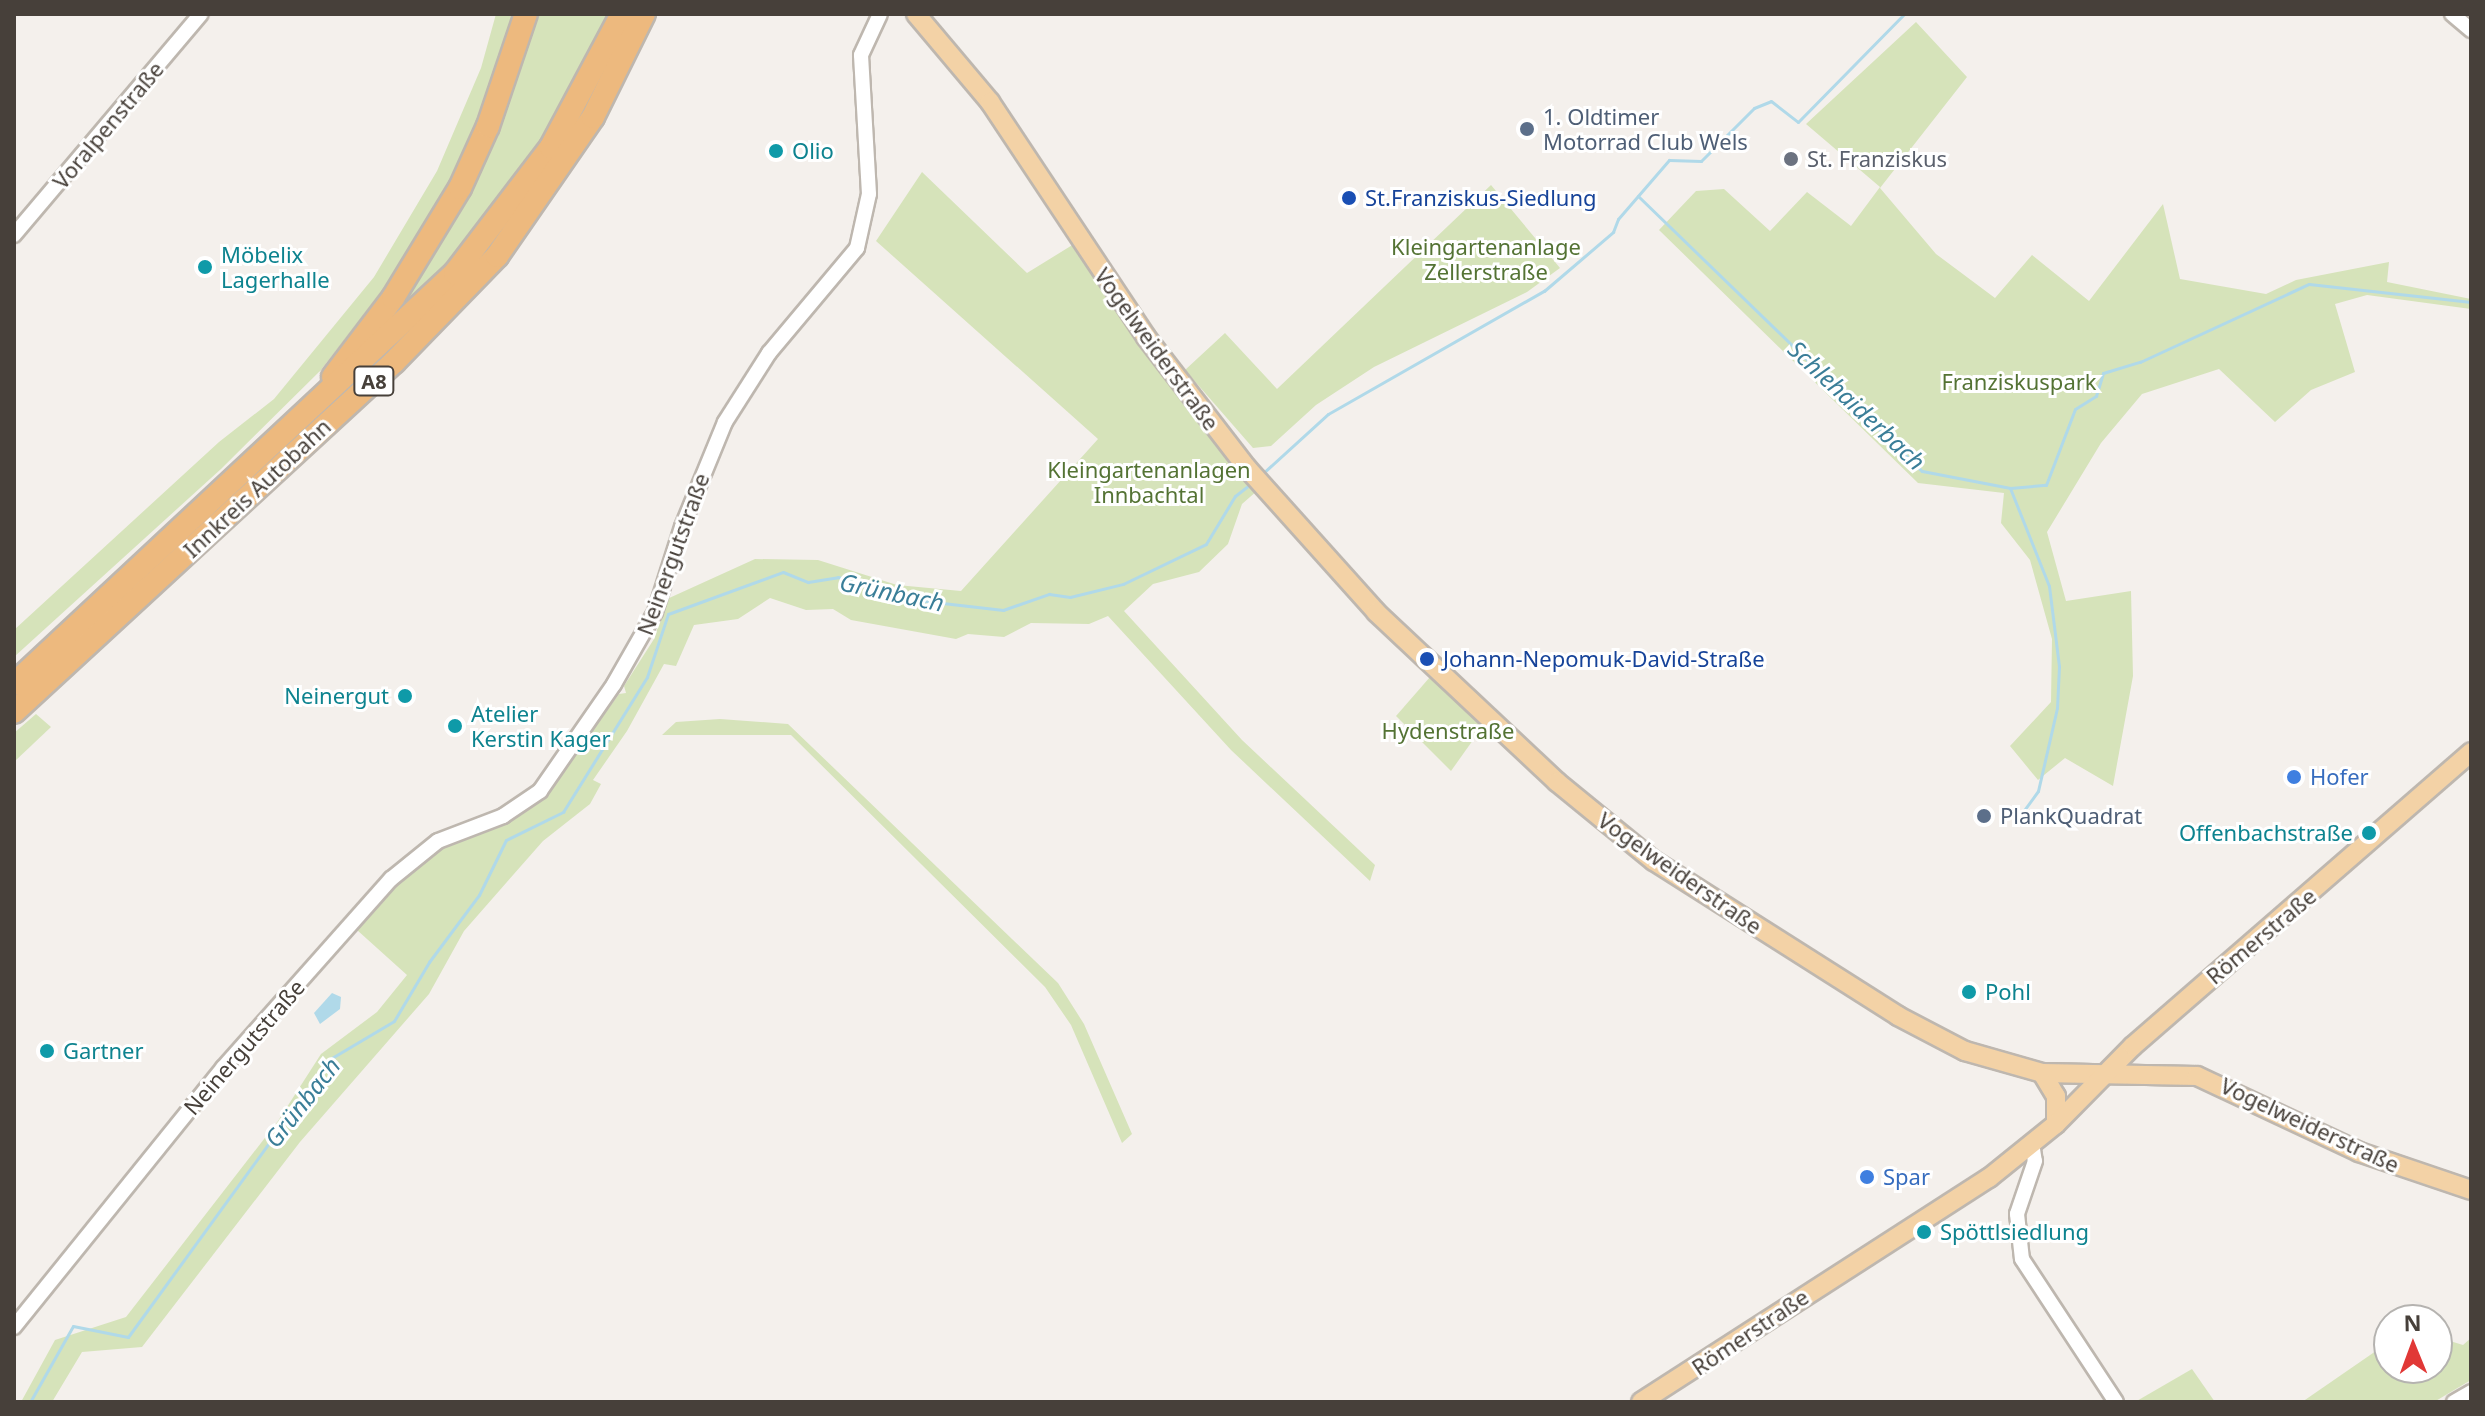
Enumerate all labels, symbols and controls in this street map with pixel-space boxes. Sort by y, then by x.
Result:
street label: Voralpenstraße [47,56,169,194]
place label: 1. Oldtimer Motorrad Club Wels [1543,103,1748,154]
marker: 1. Oldtimer Motorrad Club Wels [1518,120,1536,138]
place label: Olio [792,138,834,164]
marker: Olio [767,142,785,160]
place label: St. Franziskus [1807,146,1947,172]
marker: St. Franziskus [1782,150,1800,168]
place label: St.Franziskus-Siedlung [1365,185,1597,211]
marker: St.Franziskus-Siedlung [1340,189,1358,207]
park label: Kleingartenanlage Zellerstraße [1391,233,1581,284]
place label: Möbelix Lagerhalle [221,241,330,292]
marker: Möbelix Lagerhalle [196,258,214,276]
street label: Vogelweiderstraße [1089,263,1225,435]
water label: Schlehaiderbach [1783,334,1931,476]
road number: A8 [352,365,396,397]
park label: Franziskuspark [1941,369,2097,395]
street label: Innkreis Autobahn [178,413,336,563]
park label: Kleingartenanlagen Innbachtal [1047,456,1251,508]
street label: Neinergutstraße [631,469,715,639]
water label: Grünbach [837,567,947,617]
place label: Johann-Nepomuk-David-Straße [1443,646,1765,672]
marker: Johann-Nepomuk-David-Straße [1418,650,1436,668]
place label: Neinergut [284,683,389,709]
marker: Neinergut [396,687,414,705]
place label: Atelier Kerstin Kager [471,700,611,752]
marker: Atelier Kerstin Kager [446,717,464,735]
park label: Hydenstraße [1382,718,1514,744]
place label: Hofer [2310,764,2369,790]
marker: Hofer [2285,768,2303,786]
place label: PlankQuadrat [2000,803,2142,829]
street label: Vogelweiderstraße [1593,807,1767,939]
marker: PlankQuadrat [1975,807,1993,825]
place label: Offenbachstraße [2179,820,2353,846]
marker: Offenbachstraße [2360,824,2378,842]
street label: Römerstraße [2201,883,2321,989]
street label: Neinergutstraße [178,974,310,1120]
place label: Pohl [1985,979,2031,1005]
marker: Pohl [1960,983,1978,1001]
place label: Gartner [63,1038,143,1064]
marker: Gartner [38,1042,56,1060]
water label: Grünbach [258,1051,346,1153]
street label: Vogelweiderstraße [2217,1072,2403,1178]
place label: Spar [1883,1164,1930,1190]
marker: Spar [1858,1168,1876,1186]
place label: Spöttlsiedlung [1940,1219,2089,1245]
marker: Spöttlsiedlung [1915,1223,1933,1241]
street label: Römerstraße [1687,1283,1813,1381]
north arrow [2373,1304,2453,1384]
text: N [2403,1307,2422,1337]

